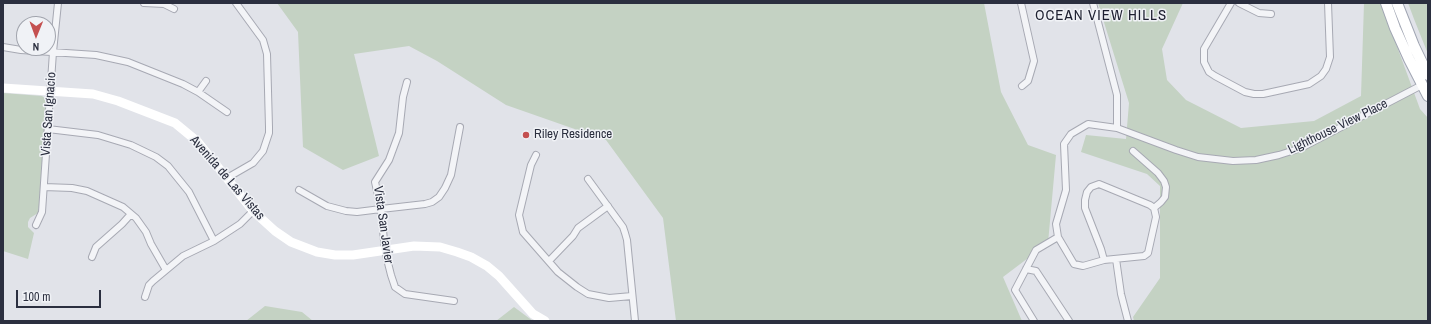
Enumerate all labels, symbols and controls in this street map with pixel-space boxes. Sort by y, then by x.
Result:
district label: OCEAN VIEW HILLS [1035,7,1167,25]
north arrow [16,16,56,56]
text: N [32,40,39,54]
street label: Vista San Ignacio [38,72,60,156]
street label: Lighthouse View Place [1286,96,1390,158]
place label: Riley Residence [534,127,612,143]
marker: Riley Residence [521,130,531,140]
street label: Avenida de Las Vistas [186,133,268,223]
street label: Vista San Javier [370,185,396,265]
scale bar [18,282,103,308]
text: 100 m [23,289,50,305]

